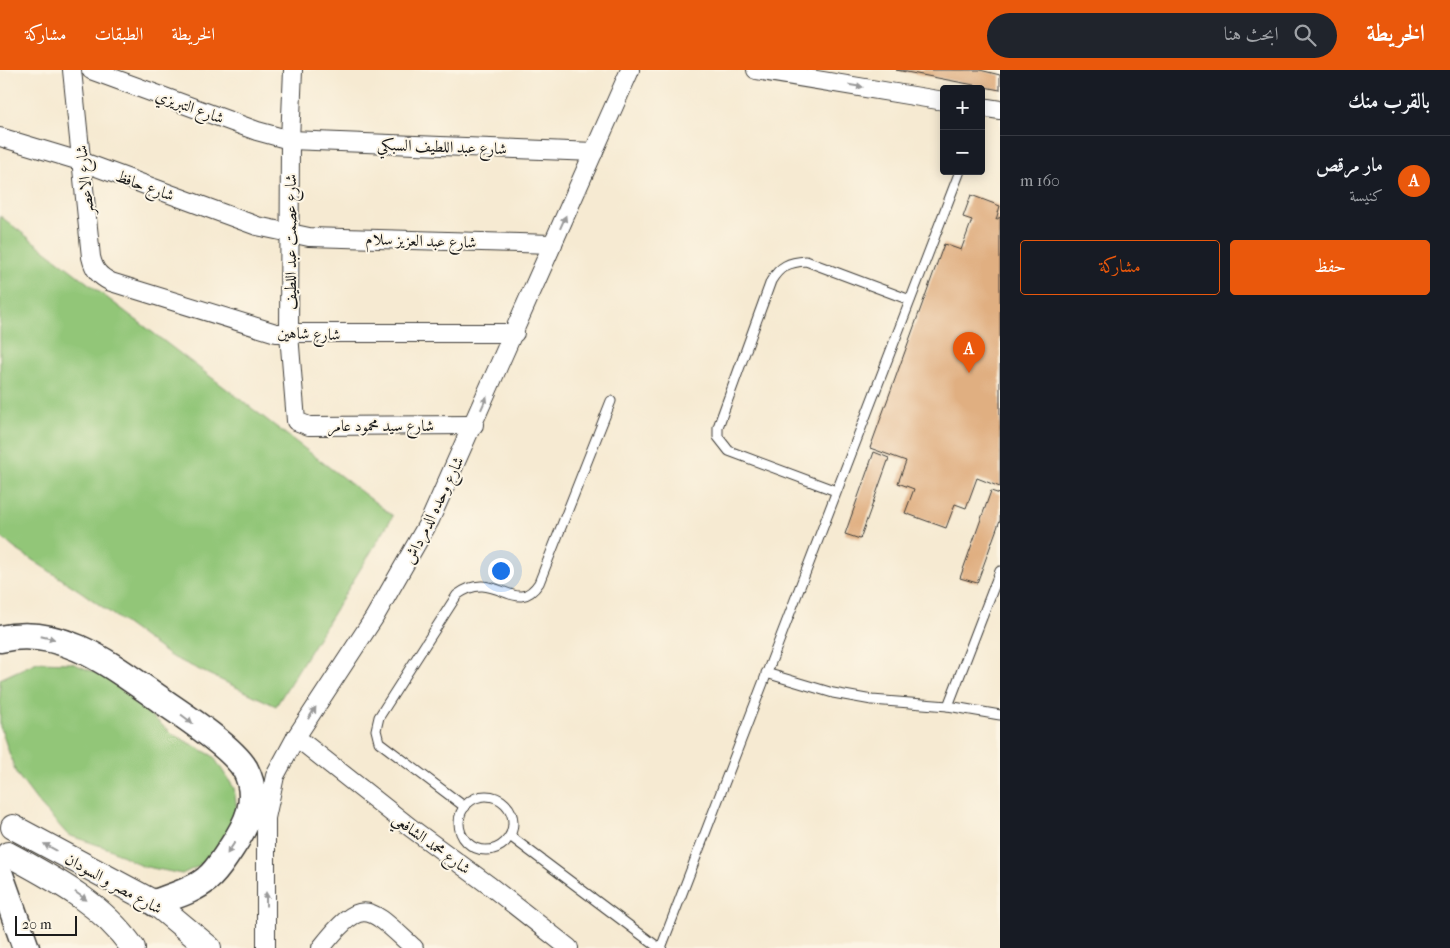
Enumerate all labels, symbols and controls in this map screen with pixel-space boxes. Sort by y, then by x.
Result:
search box [987,13,1337,58]
text: الخريطة [1367,19,1425,47]
icon: search [1291,21,1319,49]
text: ابحث هنا [1224,23,1279,45]
text: مشاركة [25,24,66,45]
text: الطبقات [94,24,143,45]
text: الخريطة [171,24,215,45]
one-way arrow [849,83,865,91]
street label: شارع التبريزي [152,85,227,131]
map controls [940,85,985,175]
button: + [940,85,985,130]
text: بالقرب منك [1348,89,1430,113]
button: − [940,130,985,175]
street label: شارع عبد اللطيف السبكي [376,135,507,164]
street label: شارع الاعصر [71,144,102,218]
text: مار مرقص [1316,154,1383,176]
street label: شارع حافظ [111,166,177,209]
text: 160 m [1020,171,1060,190]
text: A [1409,171,1419,190]
street label: شارع عصمت عبد اللطيف [281,174,304,310]
text: كنيسة [1349,186,1383,205]
one-way arrow [559,215,567,229]
street label: شارع عبد العزيز سلام [365,229,477,257]
button: مشاركة [1020,240,1220,295]
button: حفظ [1230,240,1430,295]
street label: شارع شاهين [277,323,341,348]
pin: A [953,332,985,373]
one-way arrow [480,396,488,410]
street label: شارع سيد محمود عامر [328,416,434,439]
street label: شارع وحده الدمرداش [399,453,471,569]
your location [488,558,514,584]
one-way arrow [41,634,56,642]
one-way arrow [307,706,317,720]
one-way arrow [180,714,194,724]
street label: شارع محمد الشافعي [386,809,474,883]
one-way arrow [226,842,236,855]
one-way arrow [43,843,58,851]
street label: شارع مصر و السودان [60,849,166,922]
one-way arrow [74,891,88,901]
one-way arrow [262,891,270,907]
scale bar [15,913,78,936]
text: 20 m [22,916,52,933]

